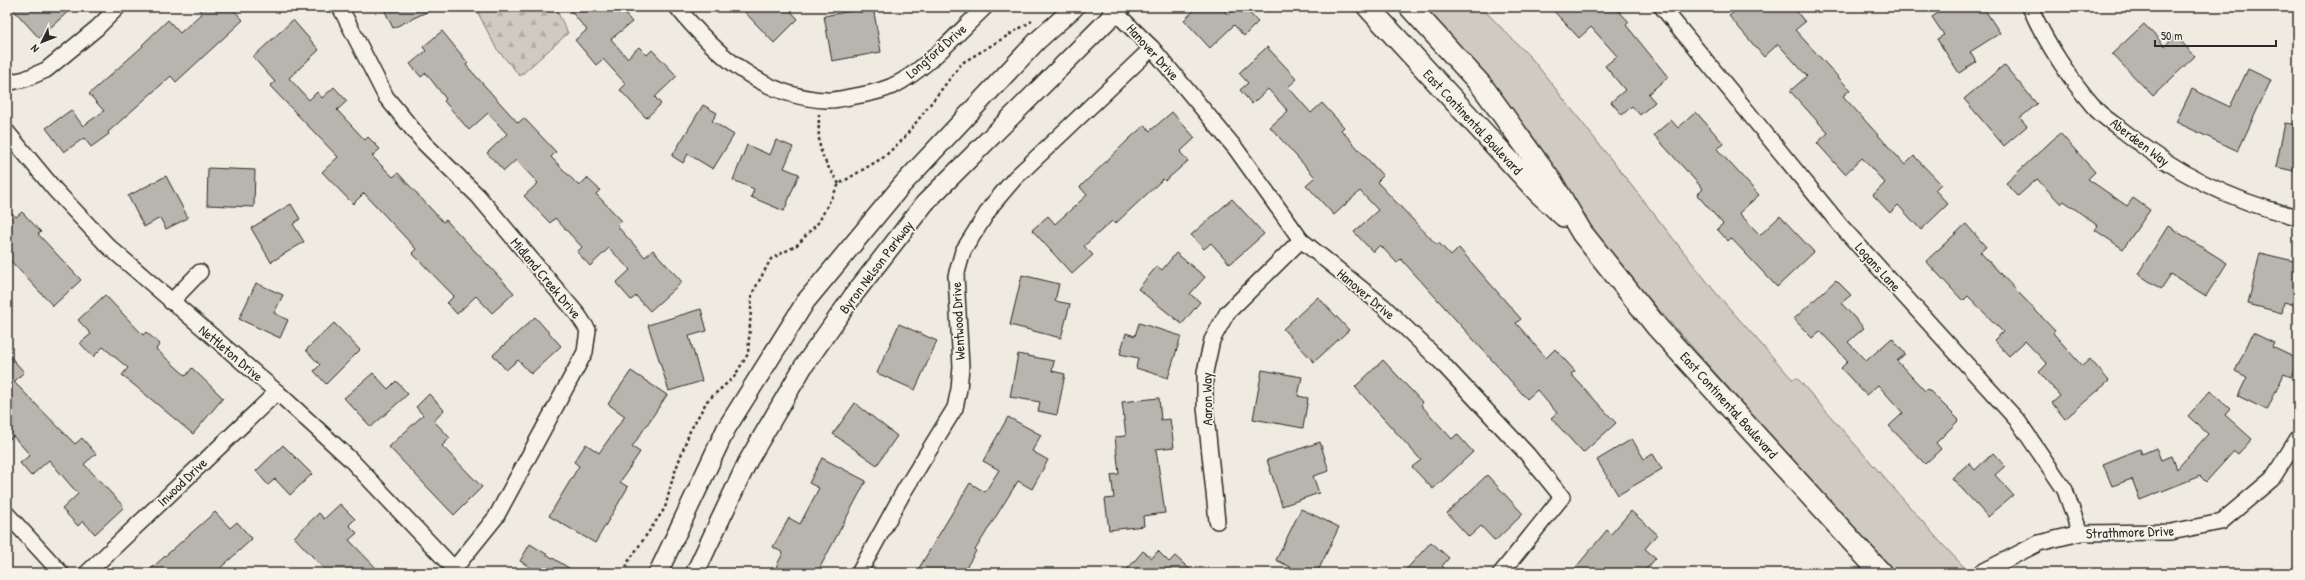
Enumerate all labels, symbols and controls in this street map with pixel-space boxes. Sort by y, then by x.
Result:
street label: Longford Drive [901,19,971,83]
street label: Hanover Drive [1123,19,1184,84]
north arrow [22,22,62,62]
scale bar [2155,22,2276,48]
text: 50 m [2161,27,2182,44]
text: N [27,42,42,56]
street label: East Continental Boulevard [1419,65,1528,179]
street label: Aberdeen Way [2106,113,2174,171]
street label: Byron Nelson Parkway [834,216,918,318]
street label: Midland Creek Drive [507,233,586,323]
street label: Logans Lane [1850,238,1906,296]
street label: Hanover Drive [1333,264,1400,324]
street label: Wentwood Drive [946,281,969,361]
street label: Nettleton Drive [195,320,268,385]
street label: East Continental Boulevard [1676,347,1783,463]
street label: Aaron Way [1197,372,1217,426]
street label: Inwood Drive [153,453,211,510]
street label: Strathmore Drive [2085,520,2175,543]

